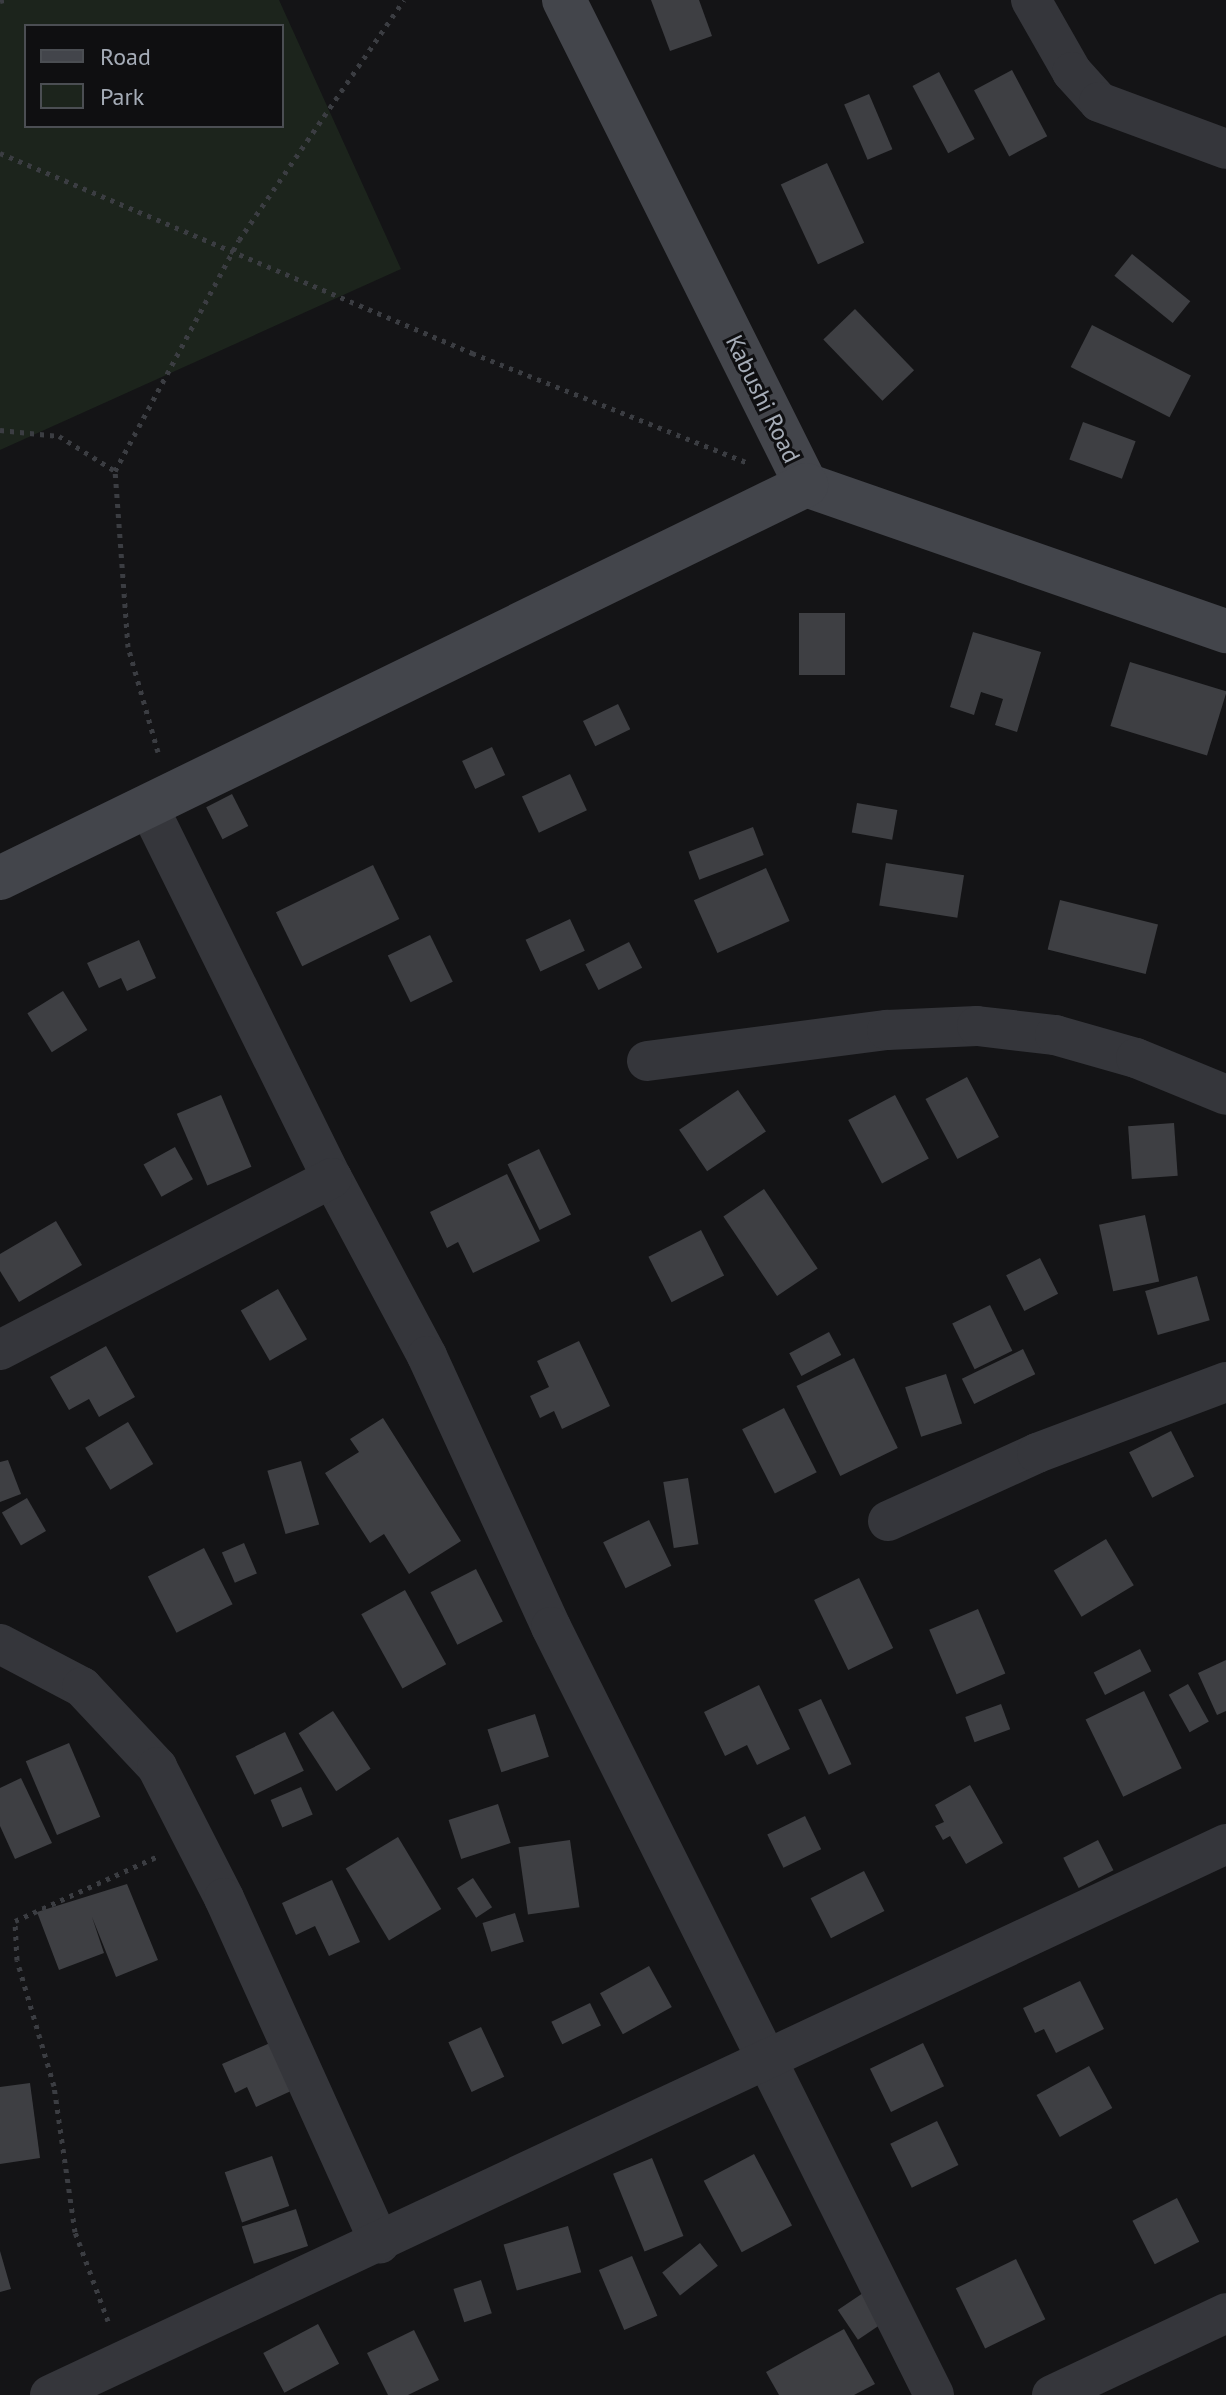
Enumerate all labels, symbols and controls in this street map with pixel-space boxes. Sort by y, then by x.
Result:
legend [24,24,284,128]
text: Road [100,41,151,72]
text: Park [100,81,144,112]
street label: Kabushi Road [720,330,806,468]

